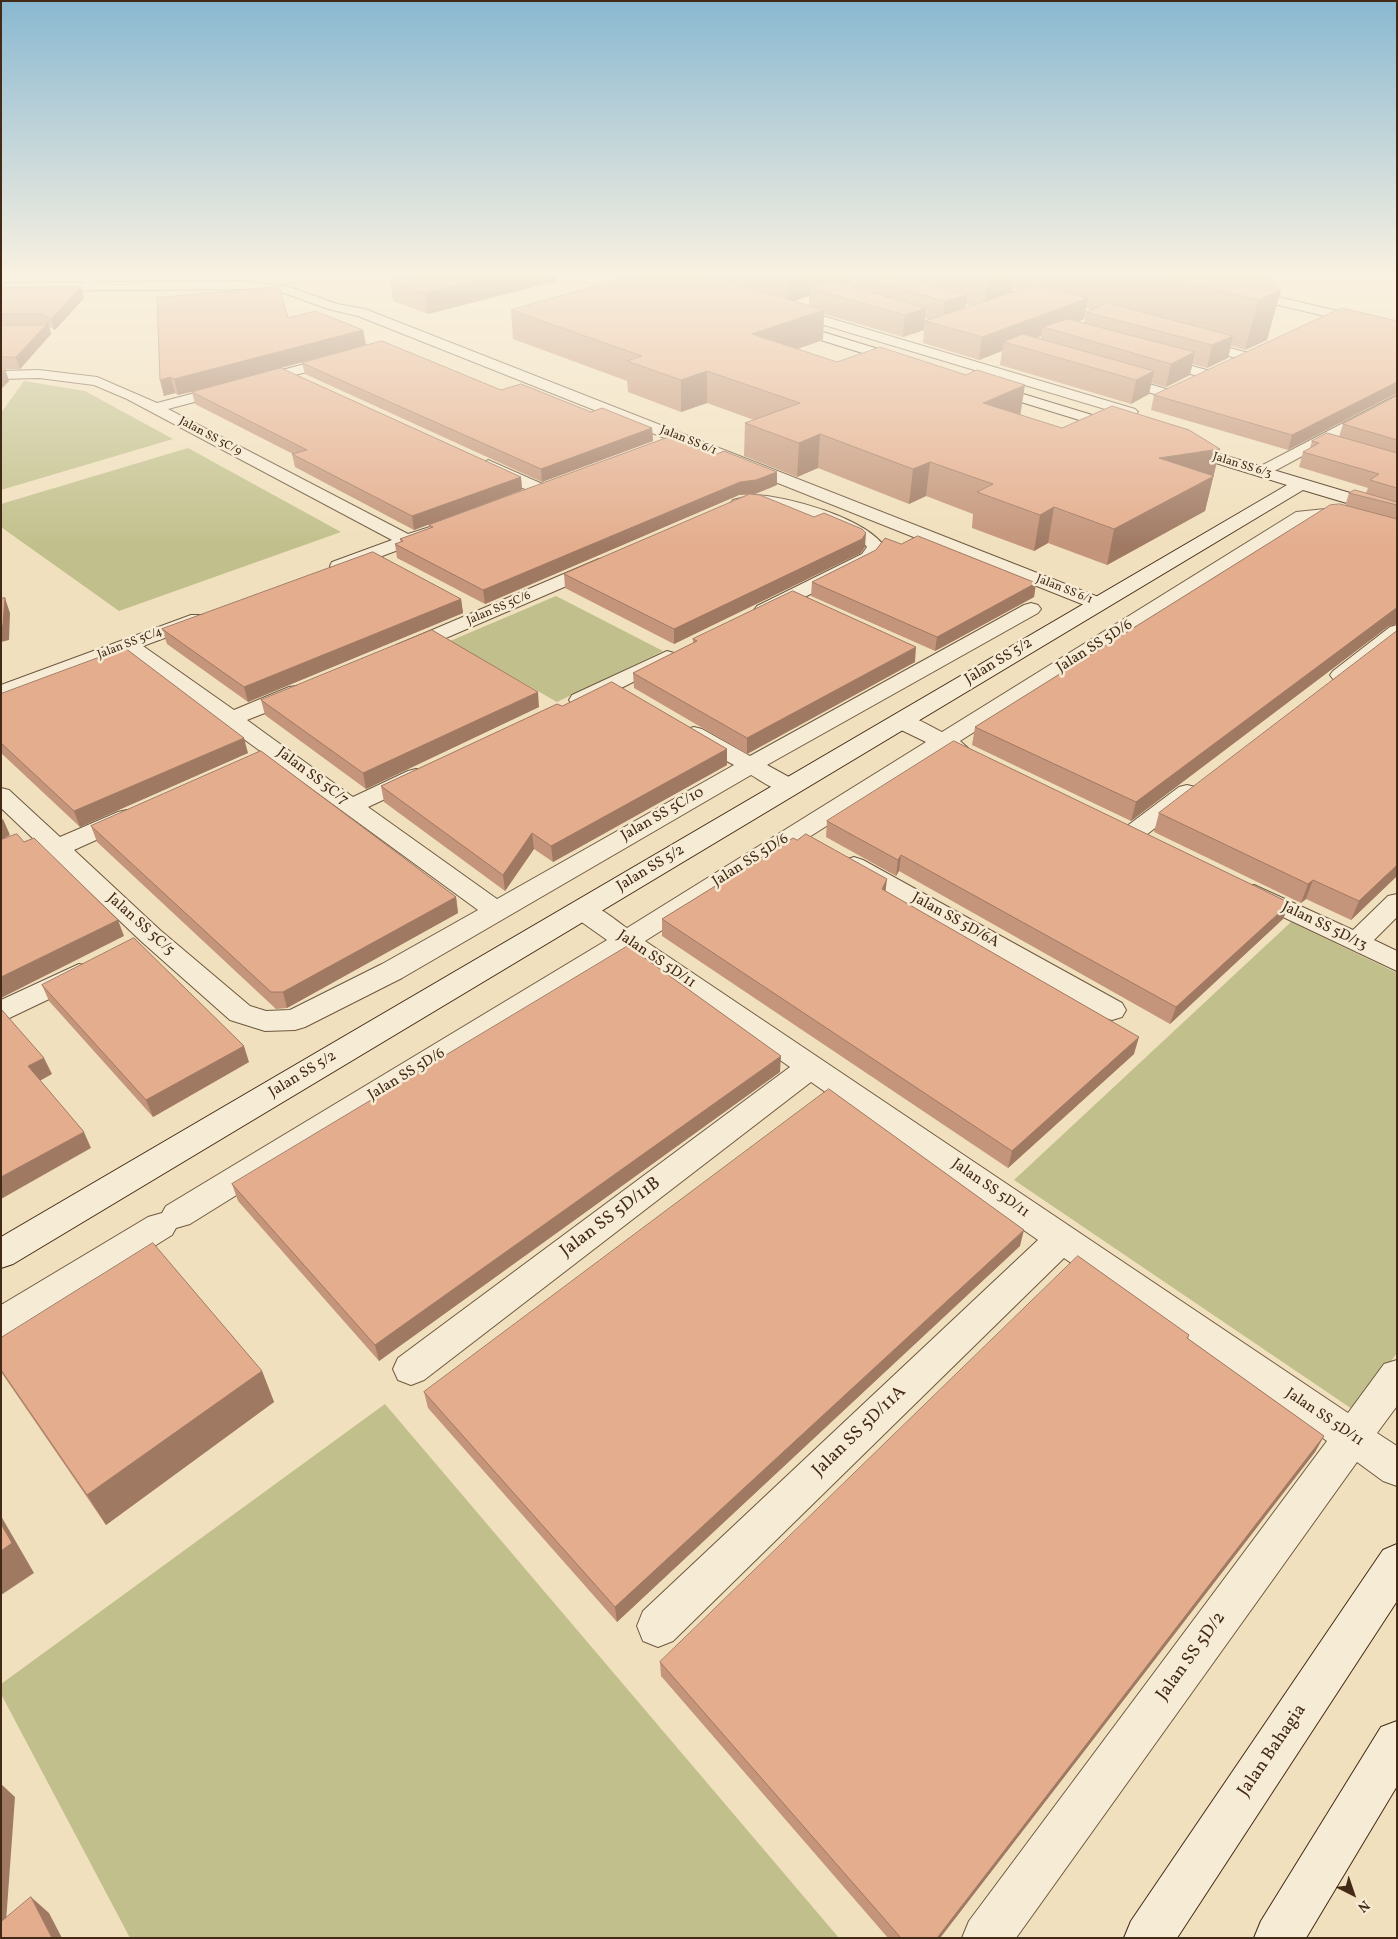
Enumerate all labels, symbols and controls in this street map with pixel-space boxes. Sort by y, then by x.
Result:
street label: Jalan SS 5C/9 [176,414,244,460]
street label: Jalan SS 6/1 [658,423,718,459]
street label: Jalan SS 6/3 [1211,450,1273,482]
street label: Jalan SS 6/1 [1034,572,1094,608]
street label: Jalan SS 5C/6 [465,589,533,629]
street label: Jalan SS 5D/6 [1053,616,1137,678]
street label: Jalan SS 5C/4 [96,625,164,663]
street label: Jalan SS 5/2 [962,635,1036,689]
street label: Jalan SS 5C/7 [273,744,351,810]
street label: Jalan SS 5C/10 [618,784,708,846]
street label: Jalan SS 5D/6 [709,830,793,892]
street label: Jalan SS 5/2 [614,842,688,896]
street label: Jalan SS 5C/5 [103,890,177,960]
street label: Jalan SS 5D/6A [908,890,1002,952]
street label: Jalan SS 5D/13 [1278,899,1370,955]
street label: Jalan SS 5D/11 [613,927,699,993]
street label: Jalan SS 5D/6 [365,1045,449,1105]
street label: Jalan SS 5/2 [266,1048,340,1102]
street label: Jalan SS 5D/11 [948,1156,1032,1222]
street label: Jalan SS 5D/11B [557,1173,665,1263]
street label: Jalan SS 5D/11A [809,1382,911,1482]
street label: Jalan SS 5D/11 [1281,1385,1367,1451]
street label: Jalan SS 5D/2 [1153,1609,1231,1705]
street label: Jalan Bahagia [1234,1701,1312,1801]
north arrow [1328,1869,1378,1919]
text: N [1353,1895,1373,1916]

